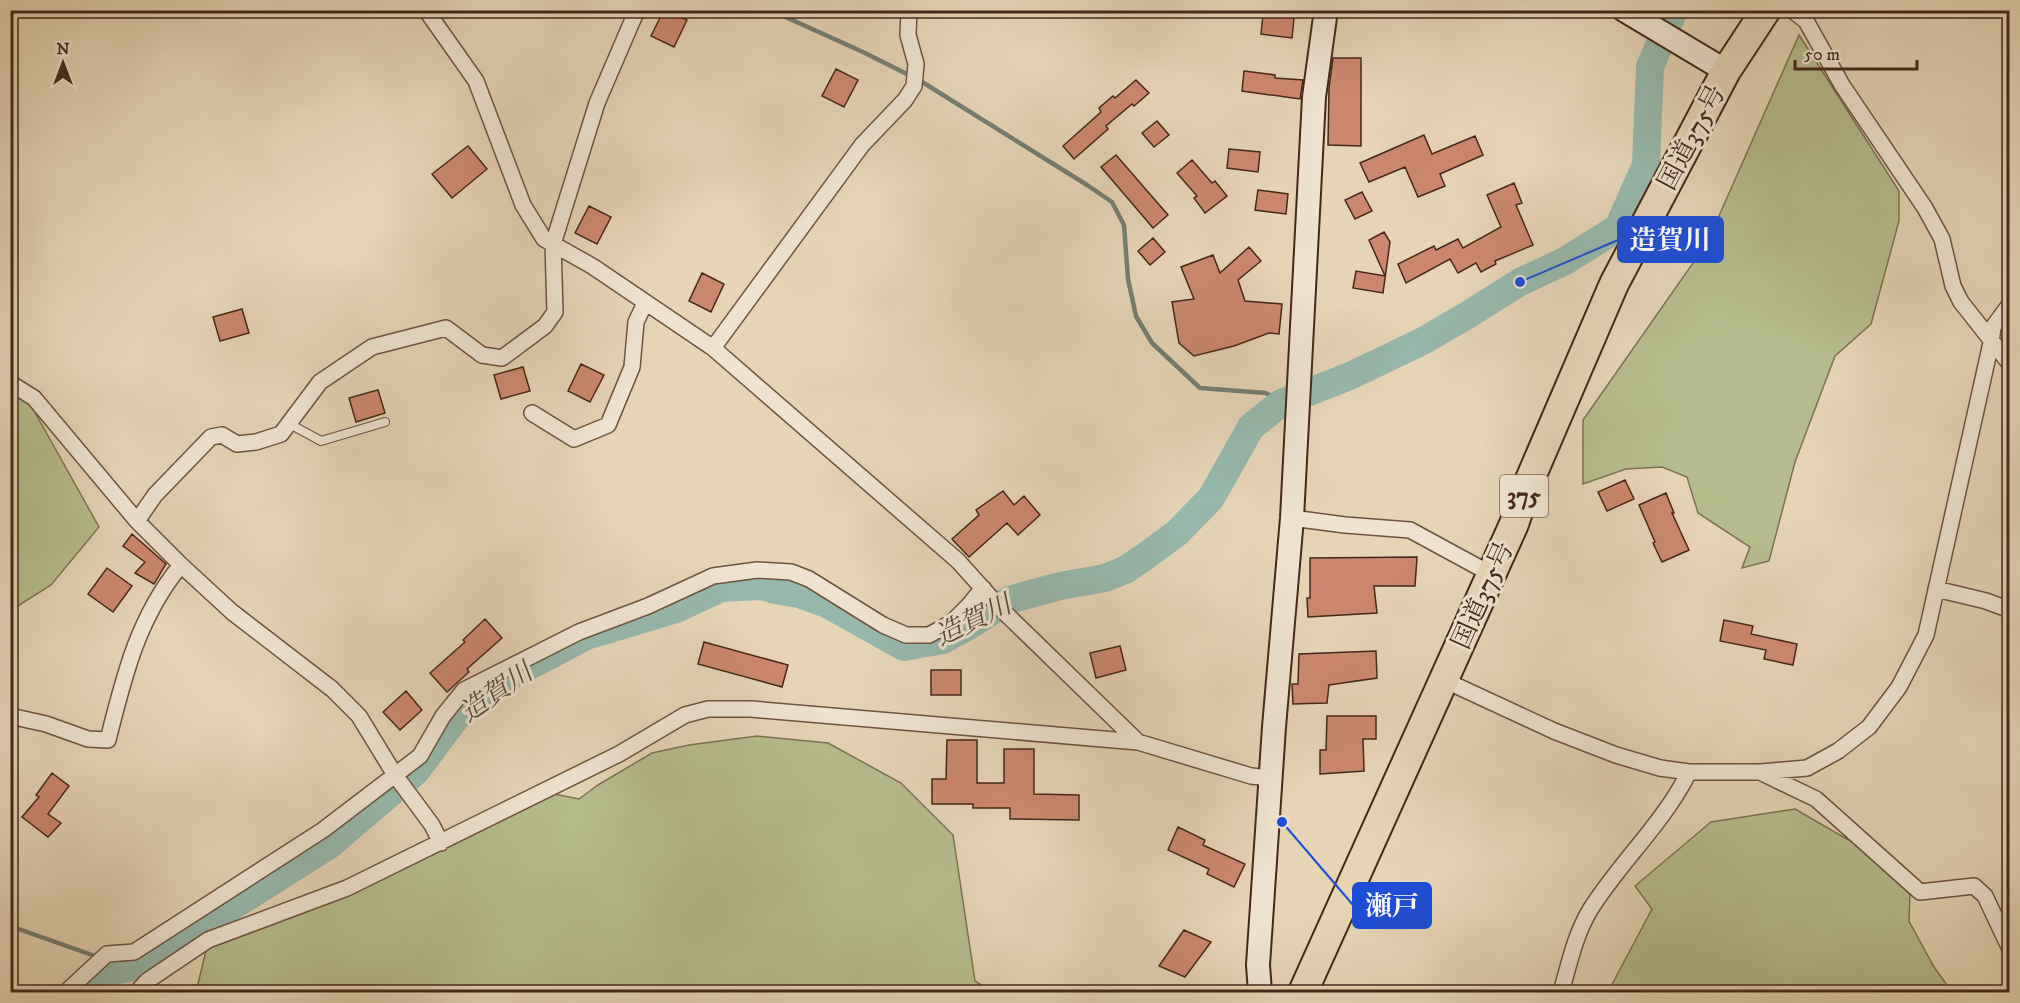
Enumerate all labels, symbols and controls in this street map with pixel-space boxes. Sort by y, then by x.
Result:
north arrow [33,33,93,93]
scale bar [1795,33,1916,71]
text: N [56,39,70,59]
text: 50 m [1804,44,1840,66]
street label: 国道375号 [1651,80,1734,196]
callout: 造賀川 [1618,217,1723,262]
text: 造賀川 [1630,224,1711,258]
road number: 375 [1500,475,1548,517]
street label: 国道375号 [1445,537,1522,655]
water label: 造賀川 [930,587,1020,654]
water label: 造賀川 [454,654,542,730]
callout: 瀬戸 [1353,883,1431,928]
text: 瀬戸 [1365,890,1419,924]

